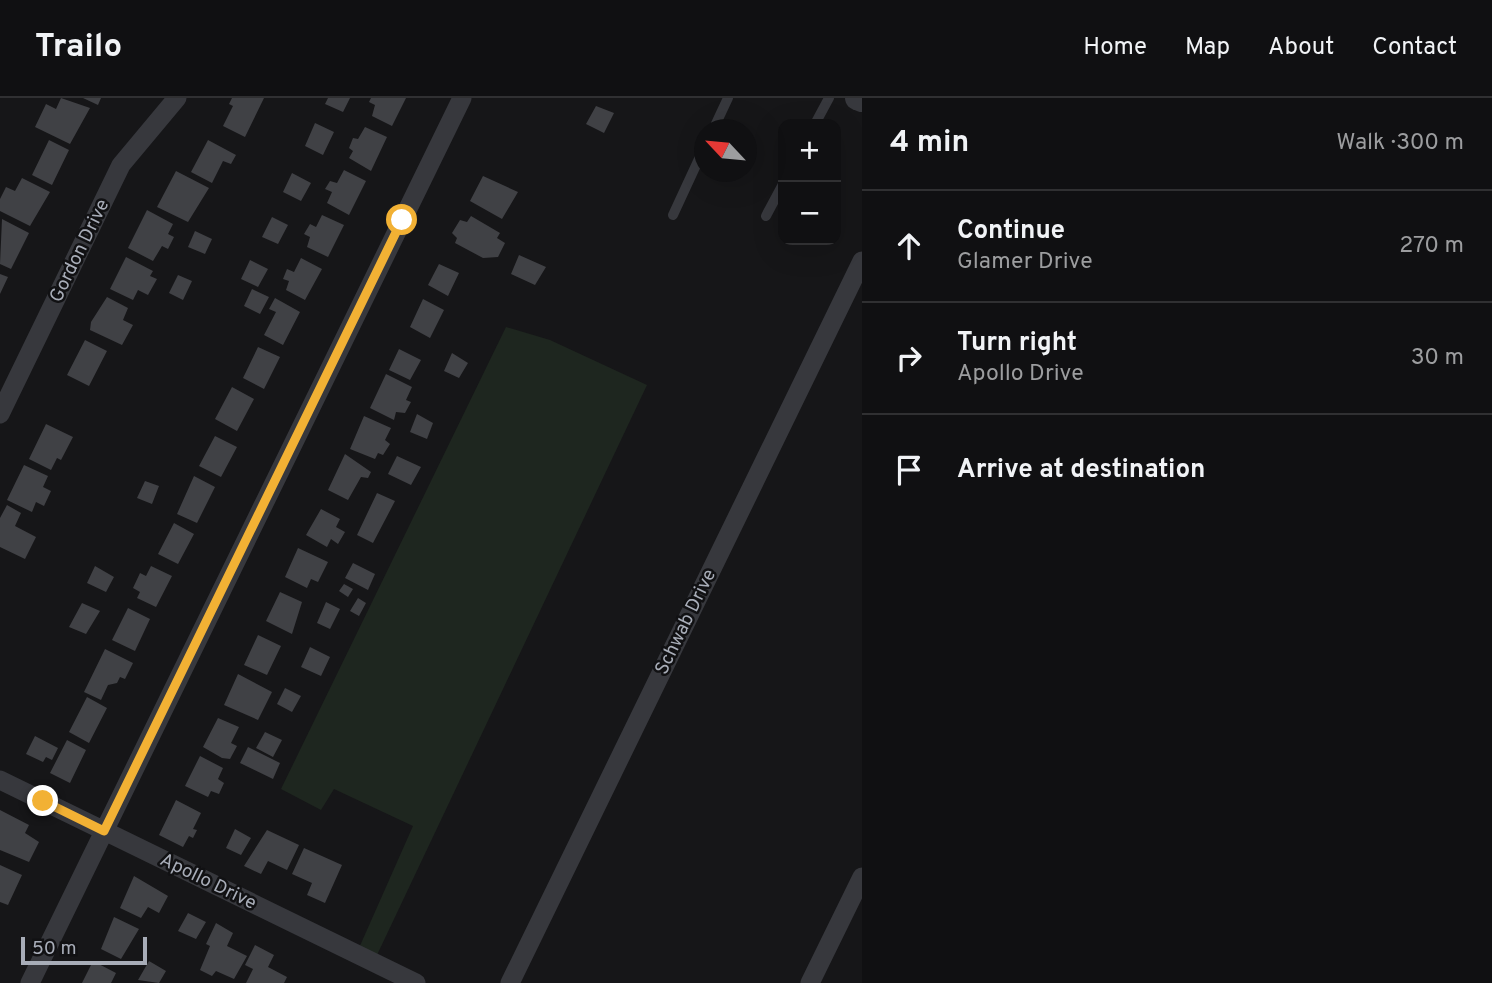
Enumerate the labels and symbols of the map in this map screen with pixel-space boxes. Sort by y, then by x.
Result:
north arrow [694,119,757,182]
street label: Gordon Drive [45,195,115,307]
route start [386,204,417,235]
street label: Schwab Drive [650,565,722,679]
route end [27,785,58,816]
street label: Apollo Drive [156,848,260,916]
scale bar [21,934,147,966]

